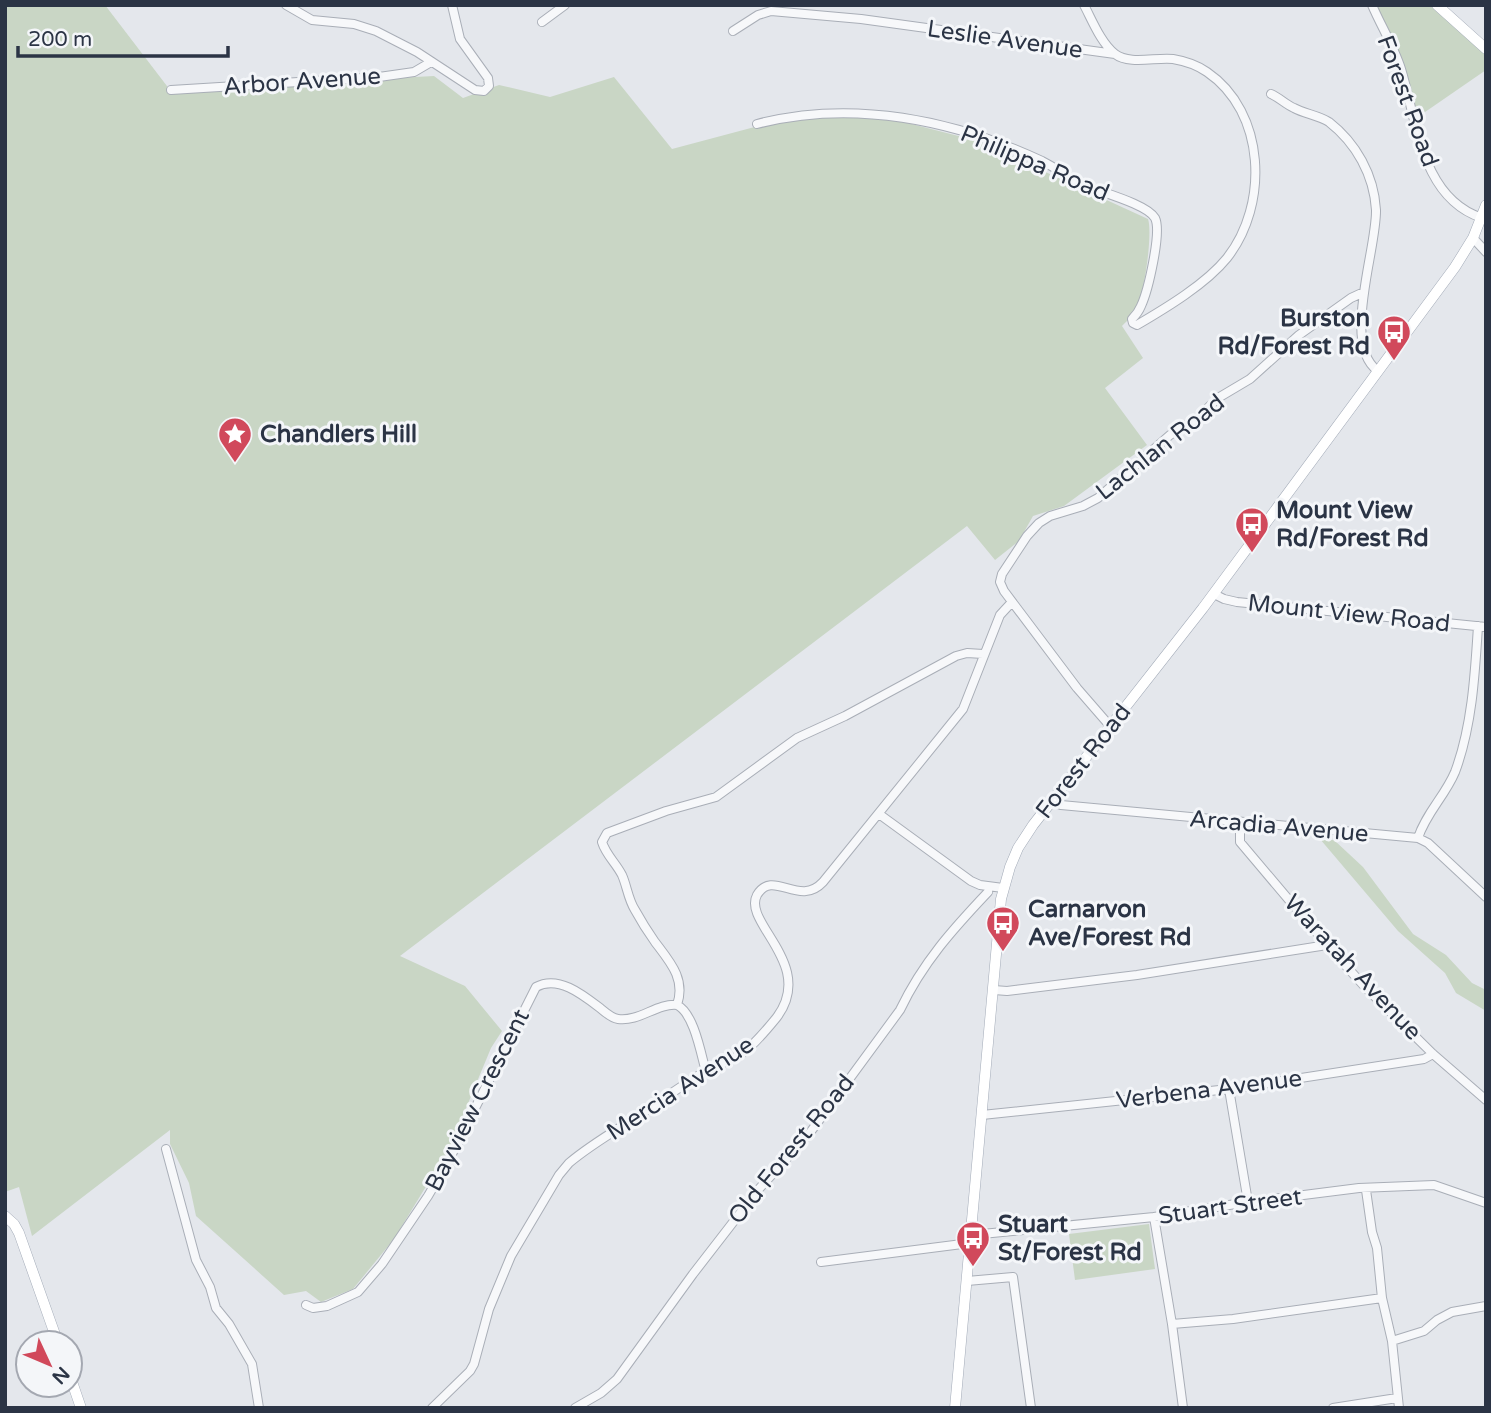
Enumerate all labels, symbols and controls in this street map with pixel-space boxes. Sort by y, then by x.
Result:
scale bar [18,14,228,58]
street label: Leslie Avenue [925,14,1084,65]
text: 200 m [28,27,92,52]
street label: Forest Road [1370,31,1445,171]
street label: Arbor Avenue [222,62,382,101]
street label: Philippa Road [956,119,1114,208]
place label: Burston Rd/Forest Rd [1217,304,1370,361]
bus stop icon: Burston Rd/Forest Rd [1375,313,1413,362]
street label: Lachlan Road [1090,388,1230,507]
place icon: Chandlers Hill [216,415,254,464]
place label: Chandlers Hill [260,420,417,449]
place label: Mount View Rd/Forest Rd [1276,496,1429,553]
bus stop icon: Mount View Rd/Forest Rd [1233,505,1271,554]
street label: Mount View Road [1246,588,1452,639]
street label: Forest Road [1030,698,1137,825]
street label: Arcadia Avenue [1188,804,1370,849]
street label: Waratah Avenue [1278,888,1428,1046]
place label: Carnarvon Ave/Forest Rd [1028,895,1192,952]
bus stop icon: Carnarvon Ave/Forest Rd [984,904,1022,953]
street label: Bayview Crescent [419,1004,536,1196]
street label: Mercia Avenue [601,1030,759,1147]
street label: Verbena Avenue [1114,1064,1304,1115]
street label: Old Forest Road [722,1069,861,1230]
street label: Stuart Street [1156,1182,1304,1231]
place label: Stuart St/Forest Rd [998,1210,1142,1267]
bus stop icon: Stuart St/Forest Rd [954,1219,992,1268]
north arrow [14,1329,84,1399]
text: N [47,1362,74,1388]

